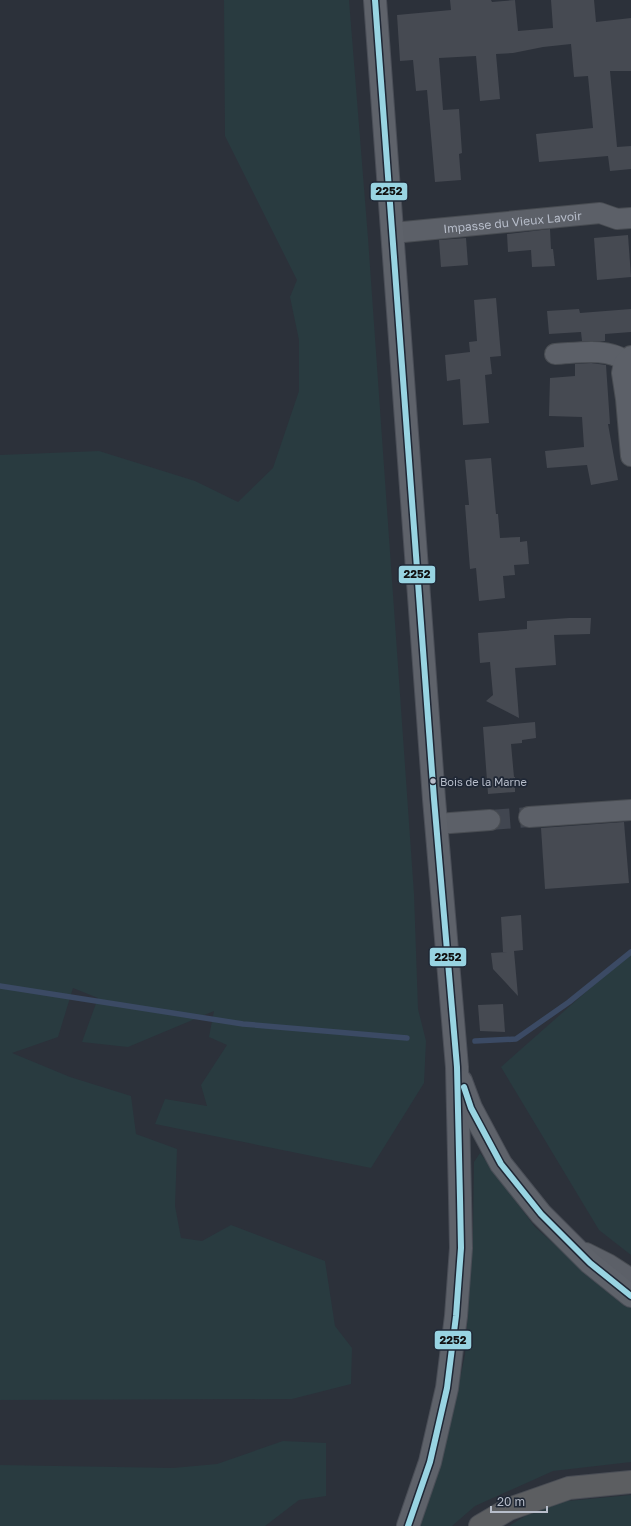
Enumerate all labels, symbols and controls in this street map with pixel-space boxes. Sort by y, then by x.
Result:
line badge: 2252 [370,182,408,201]
text: 2252 [376,184,403,197]
street label: Impasse du Vieux Lavoir [442,207,583,236]
line badge: 2252 [398,565,436,584]
text: 2252 [404,567,431,580]
place label: Bois de la Marne [440,775,527,788]
marker: Bois de la Marne [428,776,438,786]
line badge: 2252 [429,947,467,967]
text: 2252 [435,950,462,963]
line badge: 2252 [434,1330,472,1350]
text: 2252 [440,1333,467,1346]
scale bar [491,1488,547,1514]
text: 20 m [497,1494,525,1509]

